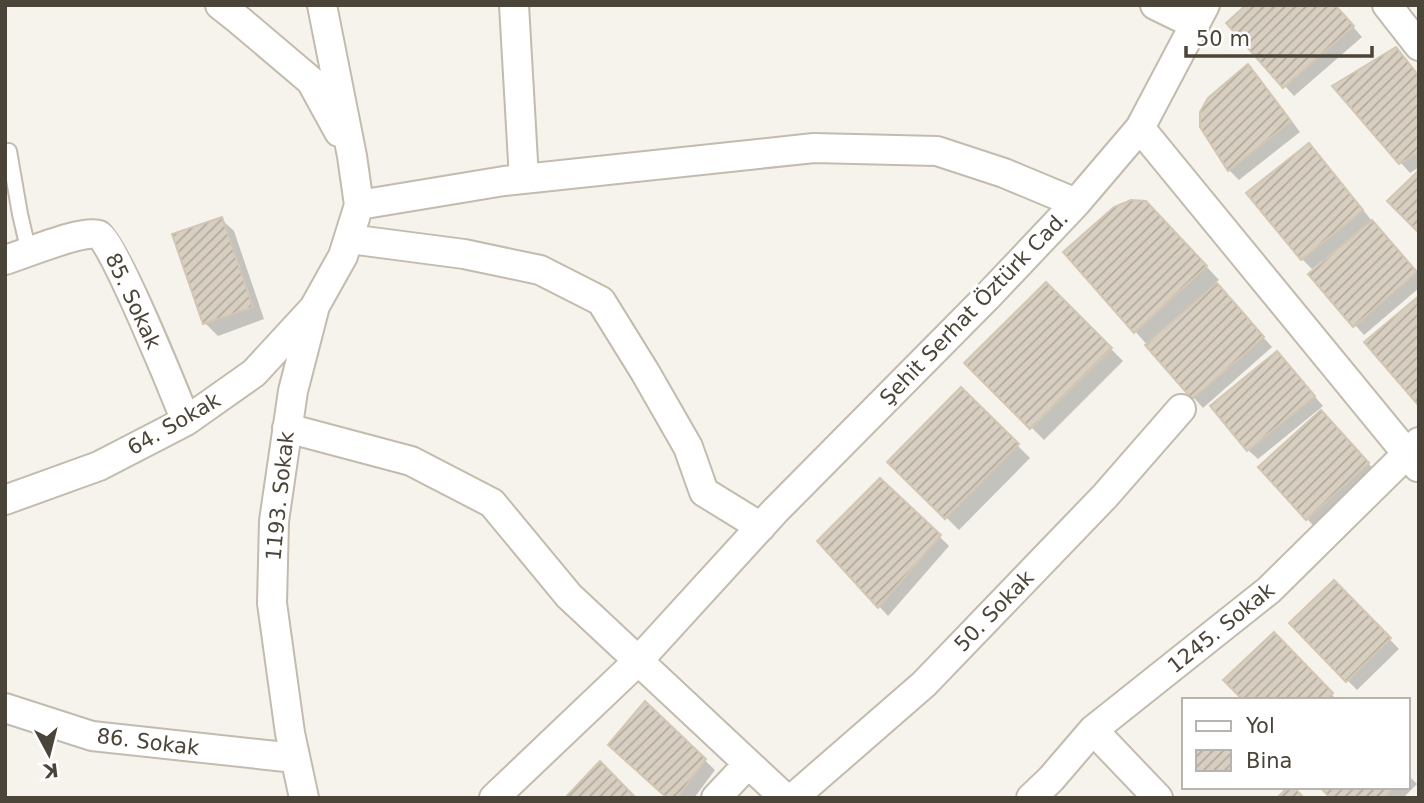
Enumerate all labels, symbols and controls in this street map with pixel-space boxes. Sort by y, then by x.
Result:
scale bar [1186,14,1372,58]
text: 50 m [1196,27,1250,51]
street label: Şehit Serhat Öztürk Cad. [874,205,1073,410]
street label: 85. Sokak [100,249,166,354]
street label: 64. Sokak [123,387,225,460]
street label: 1193. Sokak [261,429,299,562]
street label: 50. Sokak [950,565,1039,656]
street label: 1245. Sokak [1163,577,1280,678]
legend [1182,698,1410,789]
text: Yol [1245,714,1275,738]
north arrow [14,719,84,789]
street label: 86. Sokak [95,724,201,760]
text: Bina [1246,749,1292,773]
text: K [41,759,60,783]

